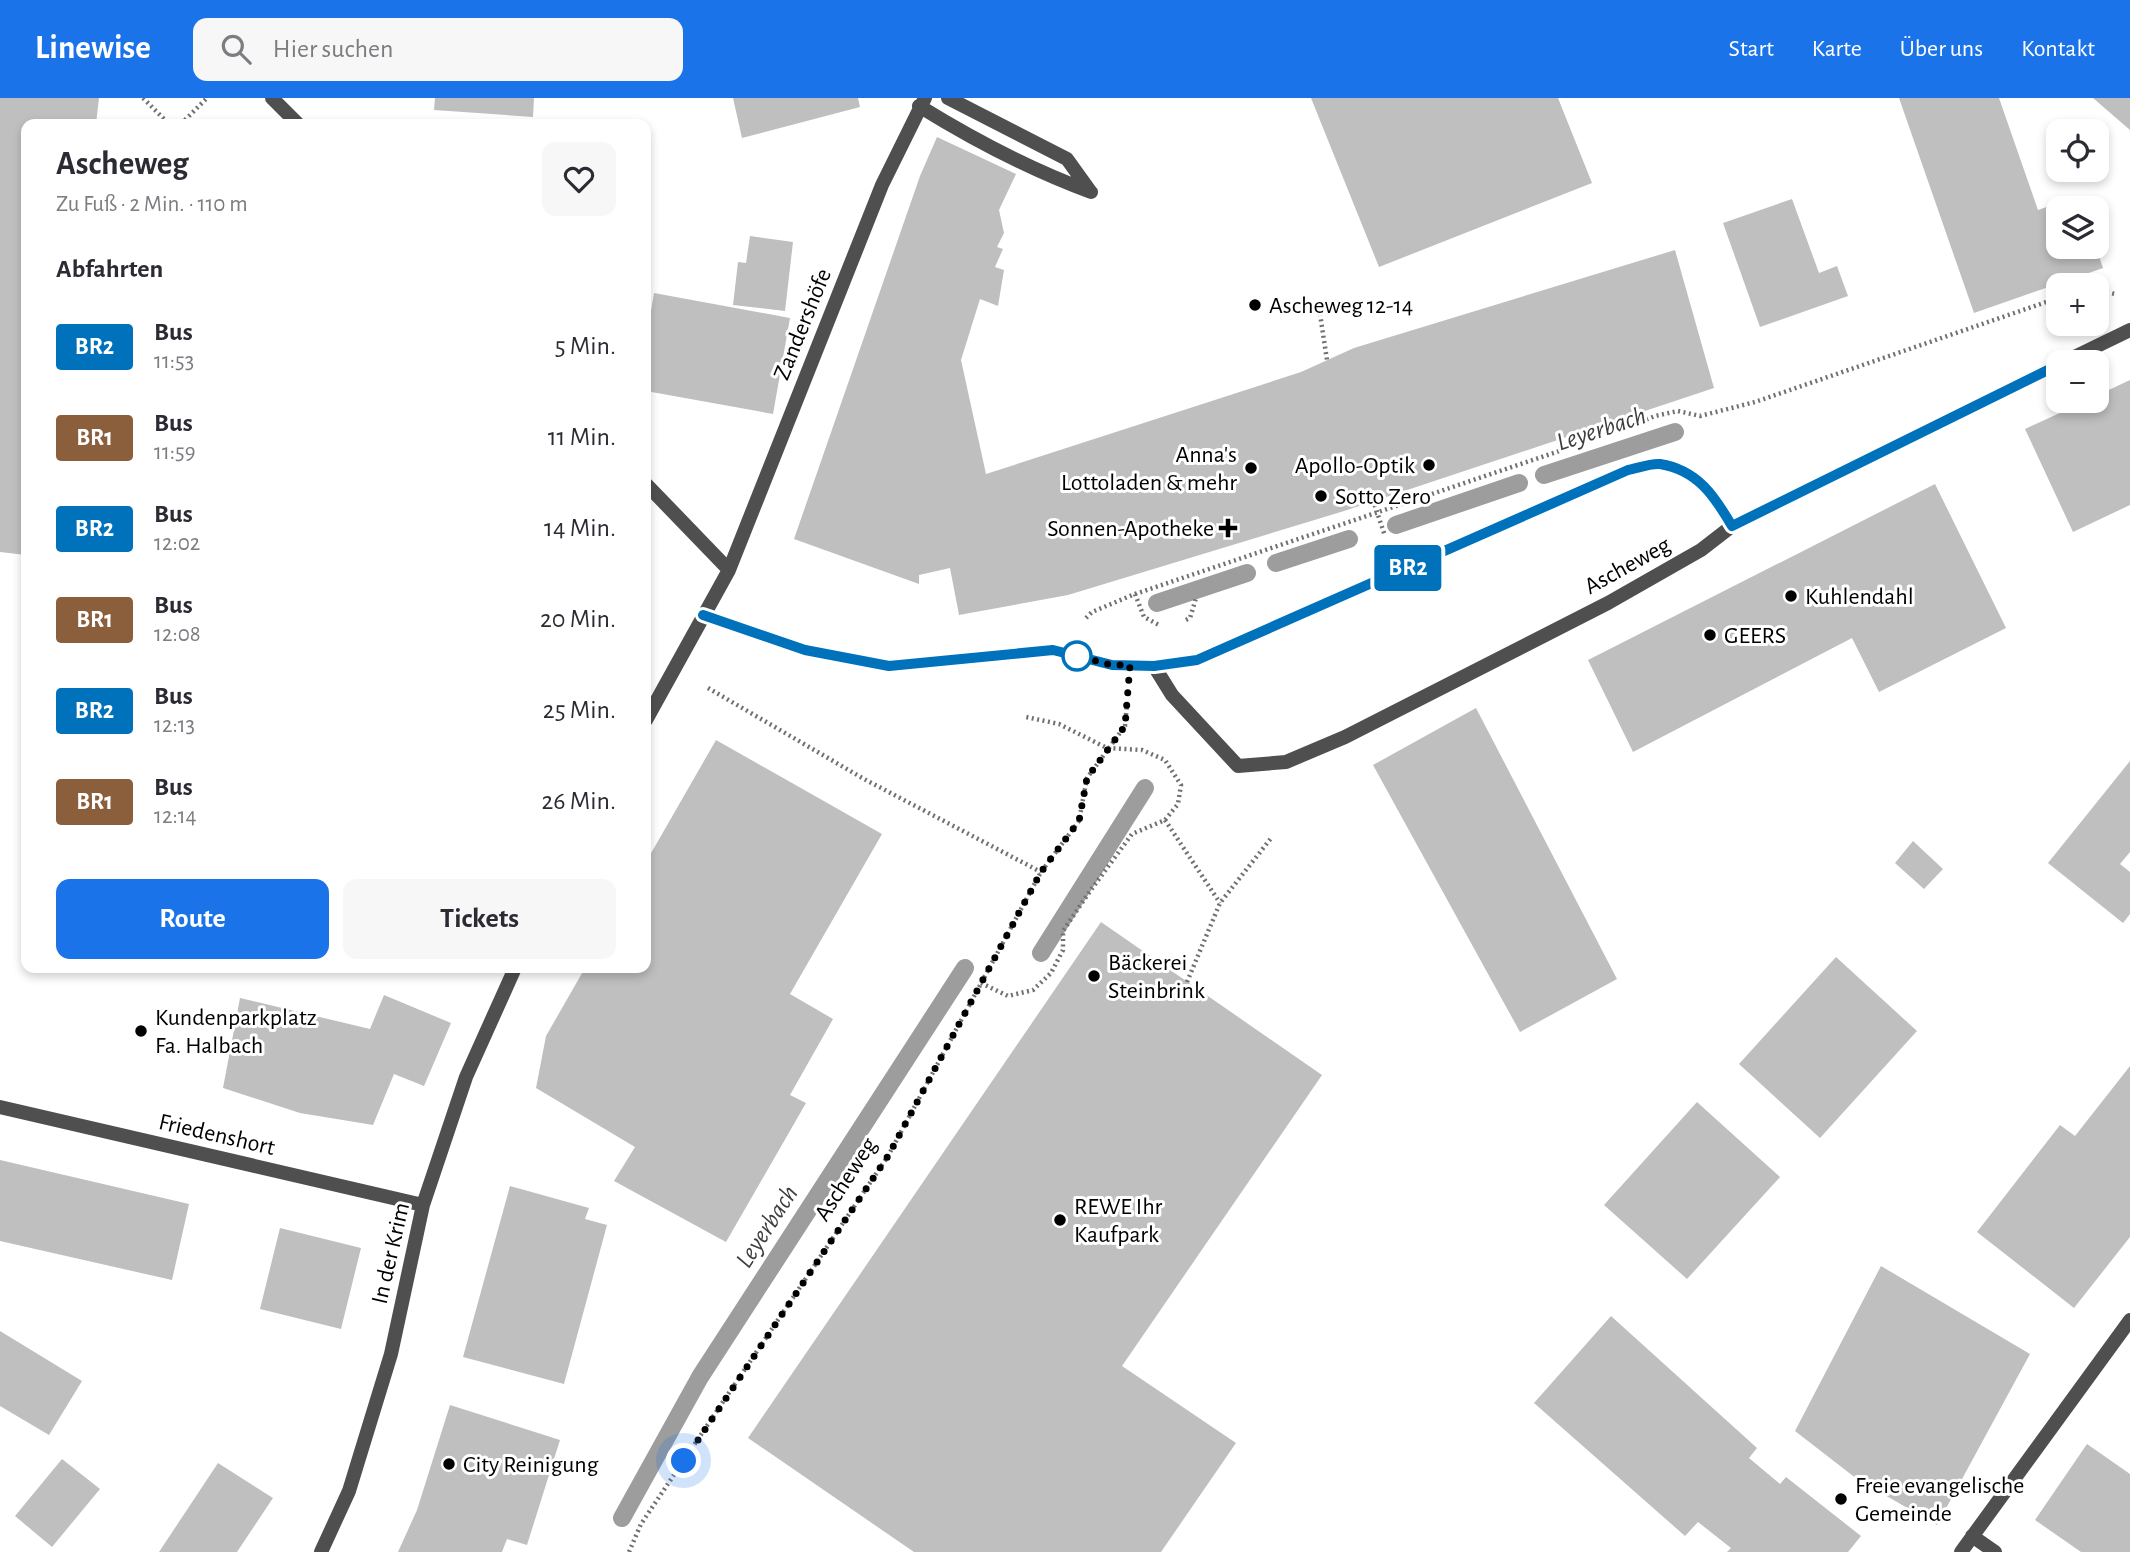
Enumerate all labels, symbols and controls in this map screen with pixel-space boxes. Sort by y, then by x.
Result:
search box [193,18,683,81]
icon: search [217,30,255,68]
text: Linewise [35,32,151,65]
text: Hier suchen [273,36,393,62]
text: Start [1729,37,1774,61]
text: Karte [1812,37,1862,61]
text: Über uns [1900,37,1983,61]
text: Kontakt [2021,37,2095,61]
map controls [2046,119,2109,413]
button: locate [2046,119,2109,182]
button: heart [542,142,616,216]
text: Ascheweg [56,148,189,181]
text: Zu Fuß · 2 Min. · 110 m [56,193,248,216]
button: layers [2046,196,2109,259]
text: Abfahrten [56,256,163,282]
street label: Zandershöfe [770,265,836,383]
button: + [2046,273,2109,336]
place label: Ascheweg 12-14 [1269,294,1413,318]
marker: Ascheweg 12-14 [1247,297,1263,313]
text: Bus [154,319,193,345]
text: 5 Min. [555,333,616,359]
text: BR2 [75,335,114,359]
text: 11:53 [154,350,194,373]
button: − [2046,350,2109,413]
water label: Leyerbach [1553,402,1649,456]
text: Bus [154,410,193,436]
text: 11 Min. [548,424,616,450]
text: BR1 [76,426,113,450]
text: 11:59 [154,441,196,464]
place label: Anna's Lottoladen & mehr [1061,443,1237,495]
place label: Apollo-Optik [1295,454,1415,478]
marker: Apollo-Optik [1421,457,1437,473]
marker: Anna's Lottoladen & mehr [1243,460,1259,476]
place label: Sotto Zero [1335,485,1431,509]
marker: Sotto Zero [1313,488,1329,504]
text: Bus [154,501,193,527]
text: 14 Min. [544,515,616,541]
text: BR2 [75,517,114,541]
place label: Sonnen-Apotheke [1047,517,1214,541]
marker: Sonnen-Apotheke [1220,520,1236,536]
text: 12:02 [154,532,200,555]
street label: Ascheweg [1581,532,1675,599]
line badge: BR2 [1368,545,1448,591]
text: BR2 [1388,556,1428,580]
place label: Kuhlendahl [1805,585,1914,609]
marker: Kuhlendahl [1783,588,1799,604]
text: Bus [154,592,193,618]
text: 20 Min. [540,606,616,632]
text: BR1 [76,608,113,632]
text: 12:08 [154,623,201,646]
place label: GEERS [1724,624,1786,648]
marker: GEERS [1702,627,1718,643]
unlabelled marker [1062,641,1092,671]
text: Bus [154,683,193,709]
text: 25 Min. [543,697,616,723]
text: BR2 [75,699,114,723]
text: 12:13 [154,714,195,737]
text: Bus [154,774,193,800]
text: 26 Min. [541,788,616,814]
text: BR1 [76,790,113,814]
text: 12:14 [154,805,197,828]
button: Route [56,879,329,959]
button: Tickets [343,879,616,959]
place label: Bäckerei Steinbrink [1108,951,1205,1003]
marker: Bäckerei Steinbrink [1086,968,1102,984]
place label: Kundenparkplatz Fa. Halbach [155,1006,317,1058]
marker: Kundenparkplatz Fa. Halbach [133,1023,149,1039]
street label: Friedenshort [156,1110,277,1160]
street label: Ascheweg [810,1133,882,1225]
water label: Leyerbach [731,1181,803,1272]
place label: REWE Ihr Kaufpark [1074,1195,1162,1247]
street label: In der Krim [368,1200,414,1306]
marker: REWE Ihr Kaufpark [1052,1212,1068,1228]
your location [666,1443,701,1478]
place label: City Reinigung [463,1453,599,1477]
marker: City Reinigung [441,1456,457,1472]
place label: Freie evangelische Gemeinde [1855,1474,2024,1526]
marker: Freie evangelische Gemeinde [1833,1491,1849,1507]

